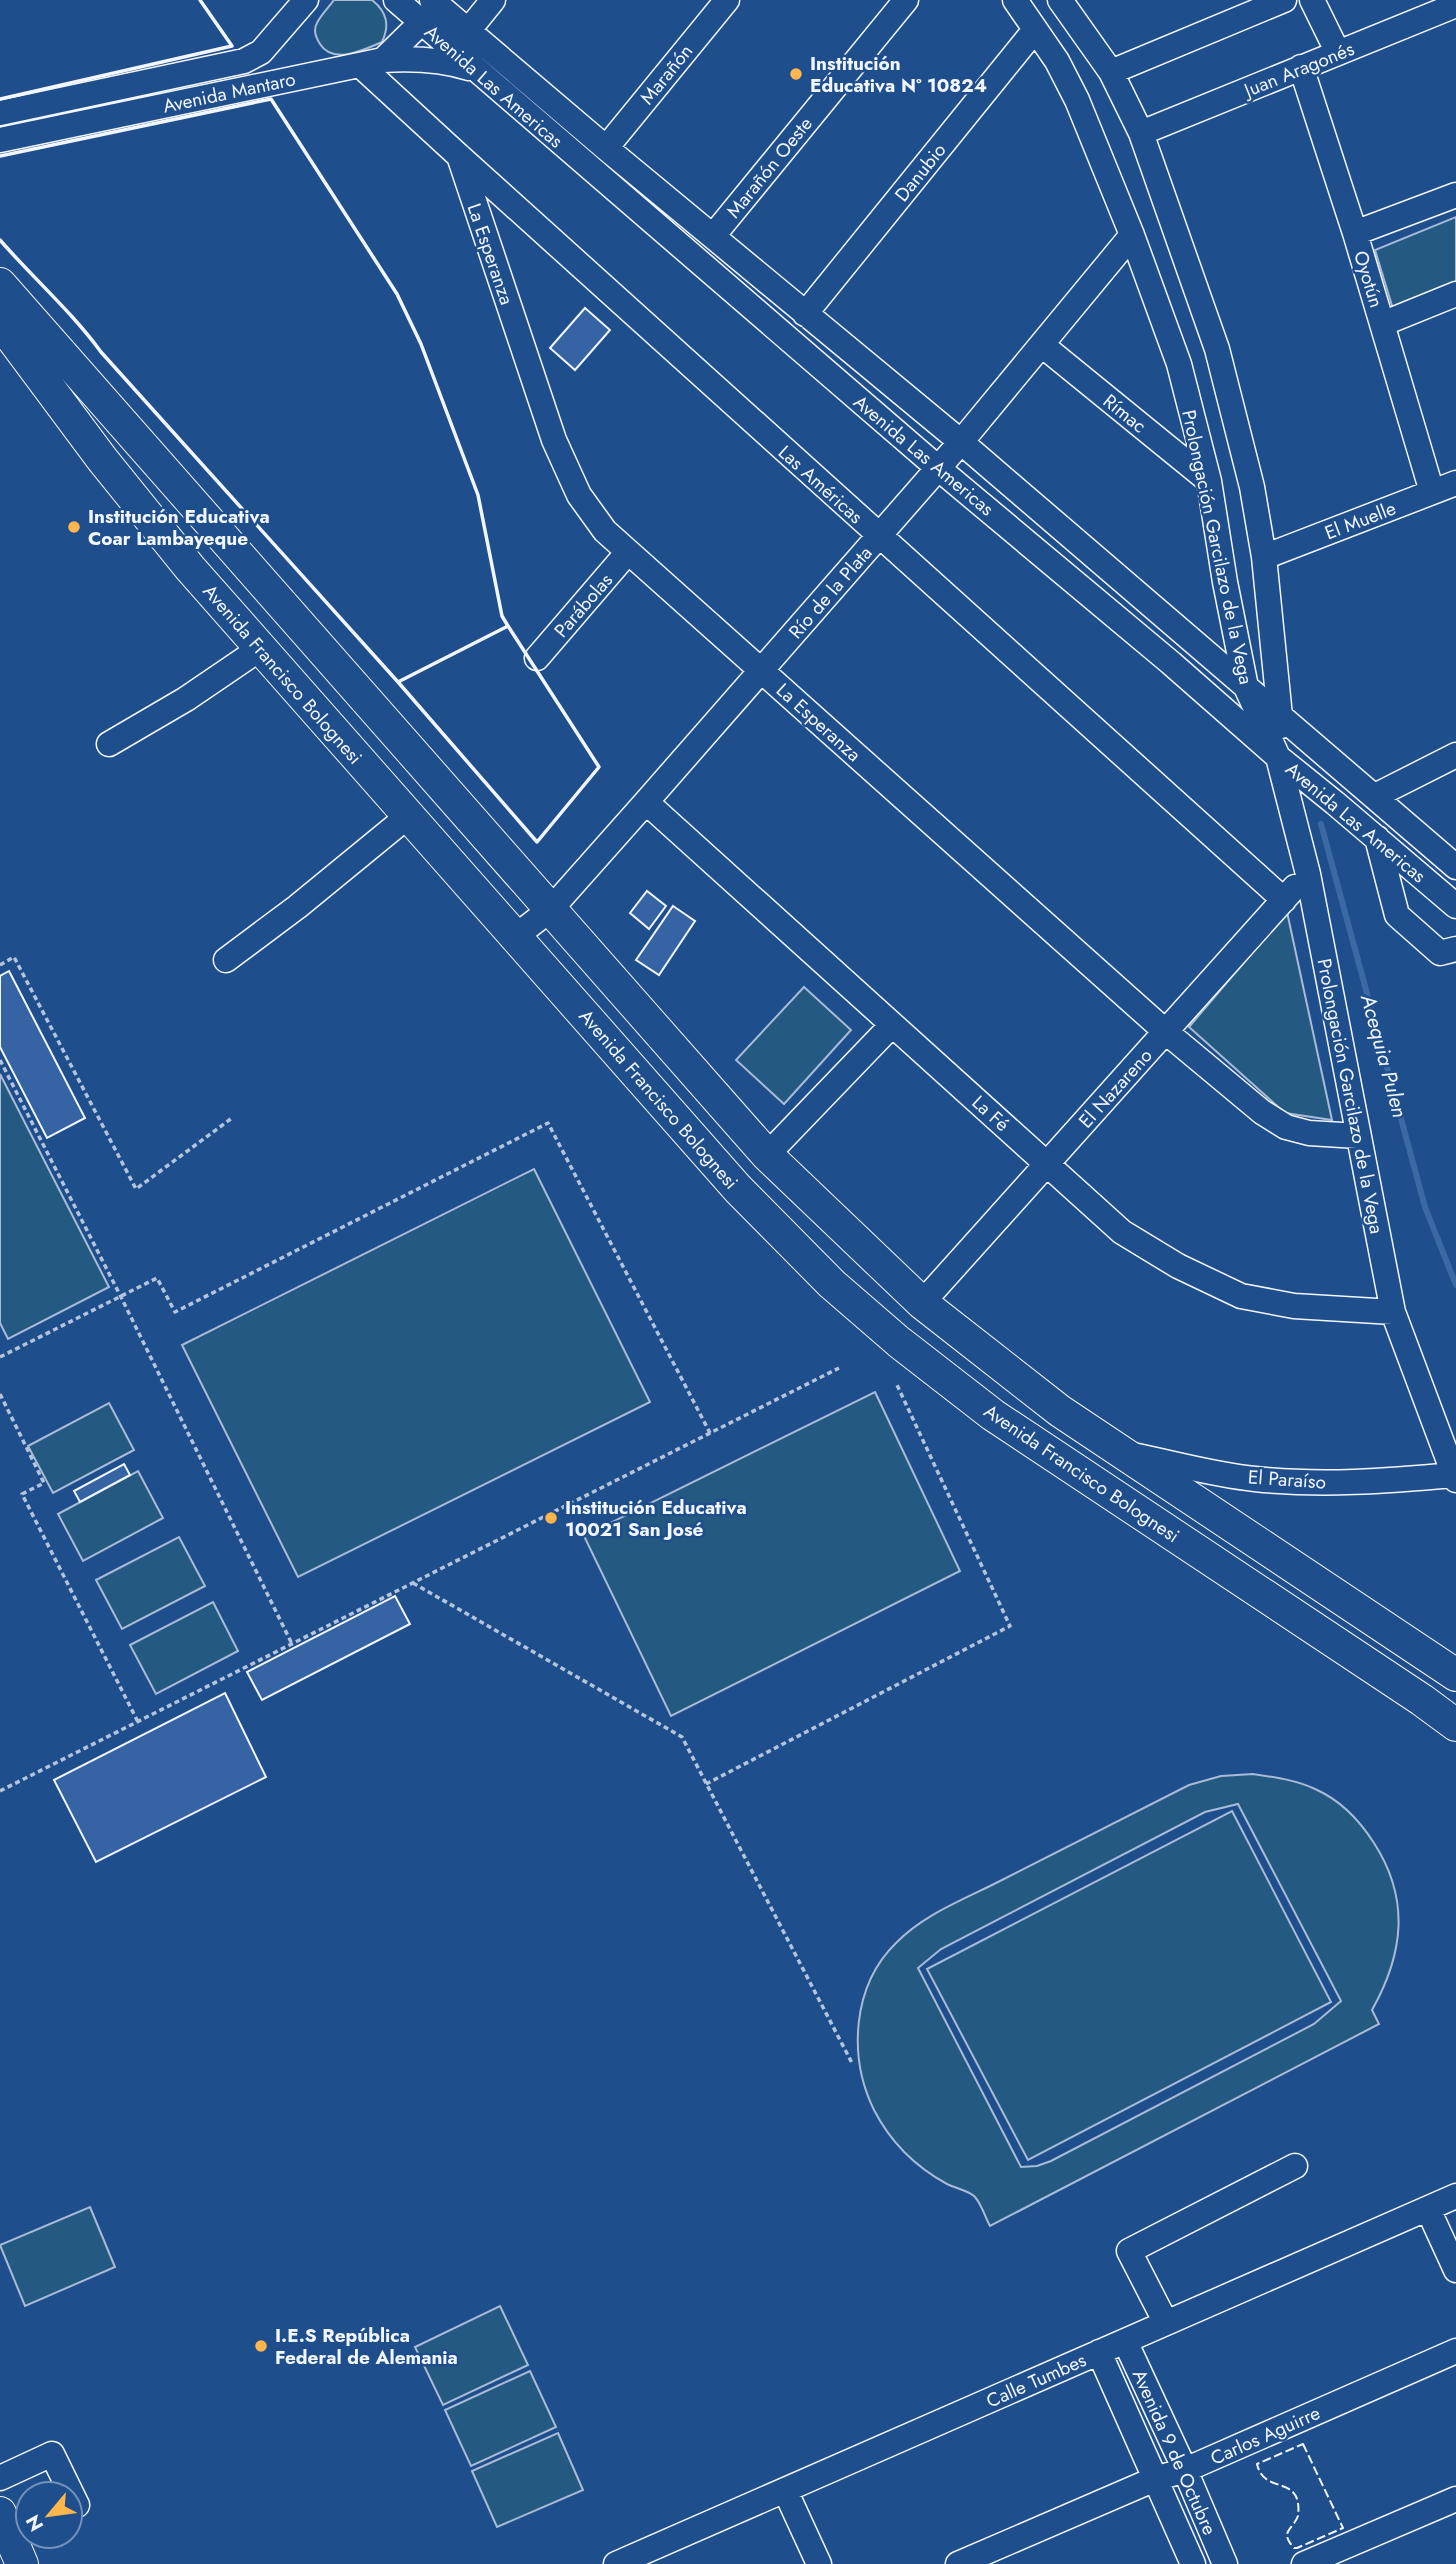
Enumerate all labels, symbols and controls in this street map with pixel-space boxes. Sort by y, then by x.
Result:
street label: Avenida Las Americas [419,19,569,154]
street label: Juan Aragonés [1237,35,1358,105]
street label: Marañón [634,38,699,110]
place label: Institución Educativa Nº 10824 [810,50,987,99]
street label: Avenida Mantaro [160,65,298,120]
marker: Institución Educativa Nº 10824 [788,66,804,82]
street label: Marañón Oeste [720,111,819,224]
street label: Danubio [888,137,952,207]
street label: La Esperanza [461,200,520,308]
street label: Oyotún [1347,247,1390,311]
street label: Rímac [1097,388,1152,439]
street label: Avenida Las Americas [848,389,1000,522]
street label: Prolongación Garcilazo de la Vega [1175,407,1260,687]
street label: Las Américas [772,439,869,530]
street label: El Muelle [1321,494,1400,546]
place label: Institución Educativa Coar Lambayeque [88,503,270,552]
marker: Institución Educativa Coar Lambayeque [66,519,82,535]
street label: Río de la Plata [783,540,878,645]
street label: Parábolas [548,567,619,643]
street label: Avenida Francisco Bolognesi [197,578,368,770]
street label: La Esperanza [770,677,867,768]
street label: Avenida Las Americas [1280,756,1432,889]
street label: Prolongación Garcilazo de la Vega [1311,956,1390,1236]
water label: Acequia Pulen [1353,990,1415,1121]
street label: Avenida Francisco Bolognesi [573,1003,744,1195]
street label: El Nazareno [1072,1043,1158,1134]
street label: La Fé [966,1089,1016,1138]
street label: Avenida Francisco Bolognesi [979,1398,1185,1549]
street label: El Paraíso [1247,1463,1327,1496]
place label: Institución Educativa 10021 San José [565,1494,747,1543]
marker: Institución Educativa 10021 San José [543,1510,559,1526]
place label: I.E.S República Federal de Alemania [275,2322,458,2371]
marker: I.E.S República Federal de Alemania [253,2338,269,2354]
street label: Calle Tumbes [982,2346,1091,2415]
street label: Avenida 9 de Octubre [1126,2365,1223,2539]
street label: Carlos Aguirre [1206,2399,1325,2472]
north arrow [14,2480,84,2550]
text: N [19,2510,50,2536]

